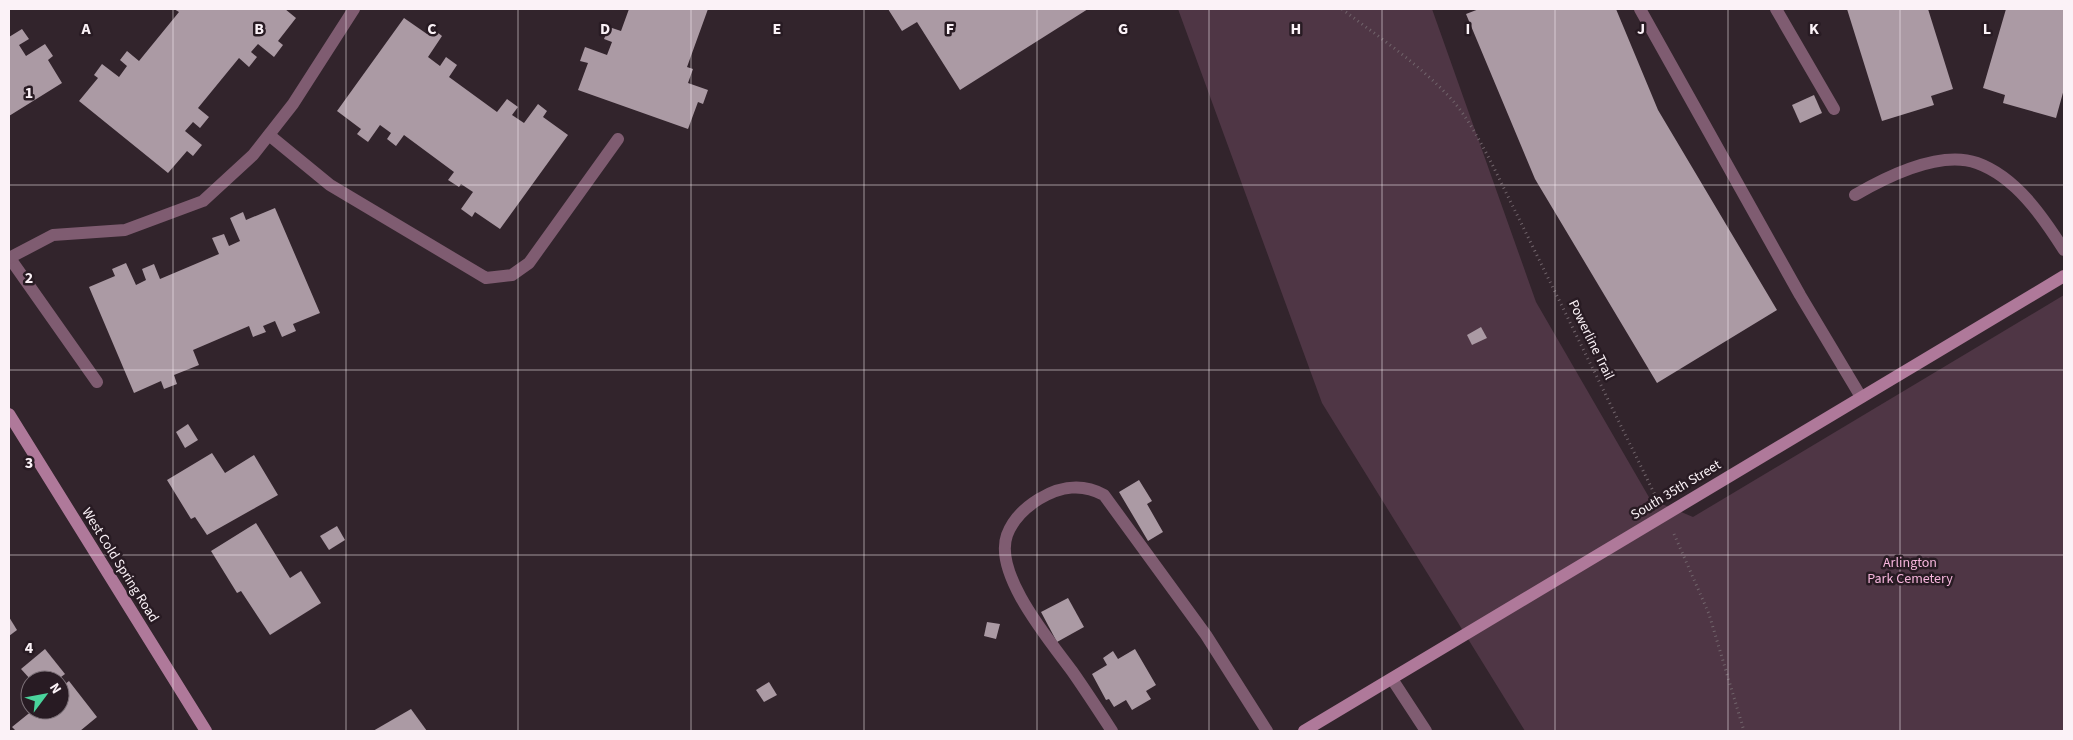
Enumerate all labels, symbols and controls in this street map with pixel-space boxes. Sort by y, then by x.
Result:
text: A [80,18,91,40]
text: B [254,18,264,40]
text: C [427,18,437,40]
text: D [600,18,610,40]
text: E [773,18,781,40]
text: F [946,18,954,40]
text: G [1118,18,1128,40]
text: H [1291,18,1301,40]
text: I [1466,18,1470,40]
text: J [1637,18,1645,40]
text: K [1809,18,1819,40]
text: L [1983,18,1991,40]
text: 1 [25,82,33,104]
text: 2 [25,267,33,289]
street label: Powerline Trail [1563,297,1619,384]
text: 3 [25,452,33,474]
street label: South 35th Street [1627,455,1725,525]
street label: West Cold Spring Road [77,504,163,626]
park label: Arlington Park Cemetery [1867,553,1953,589]
text: 4 [25,637,34,659]
north arrow [20,670,70,720]
text: N [44,679,66,698]

